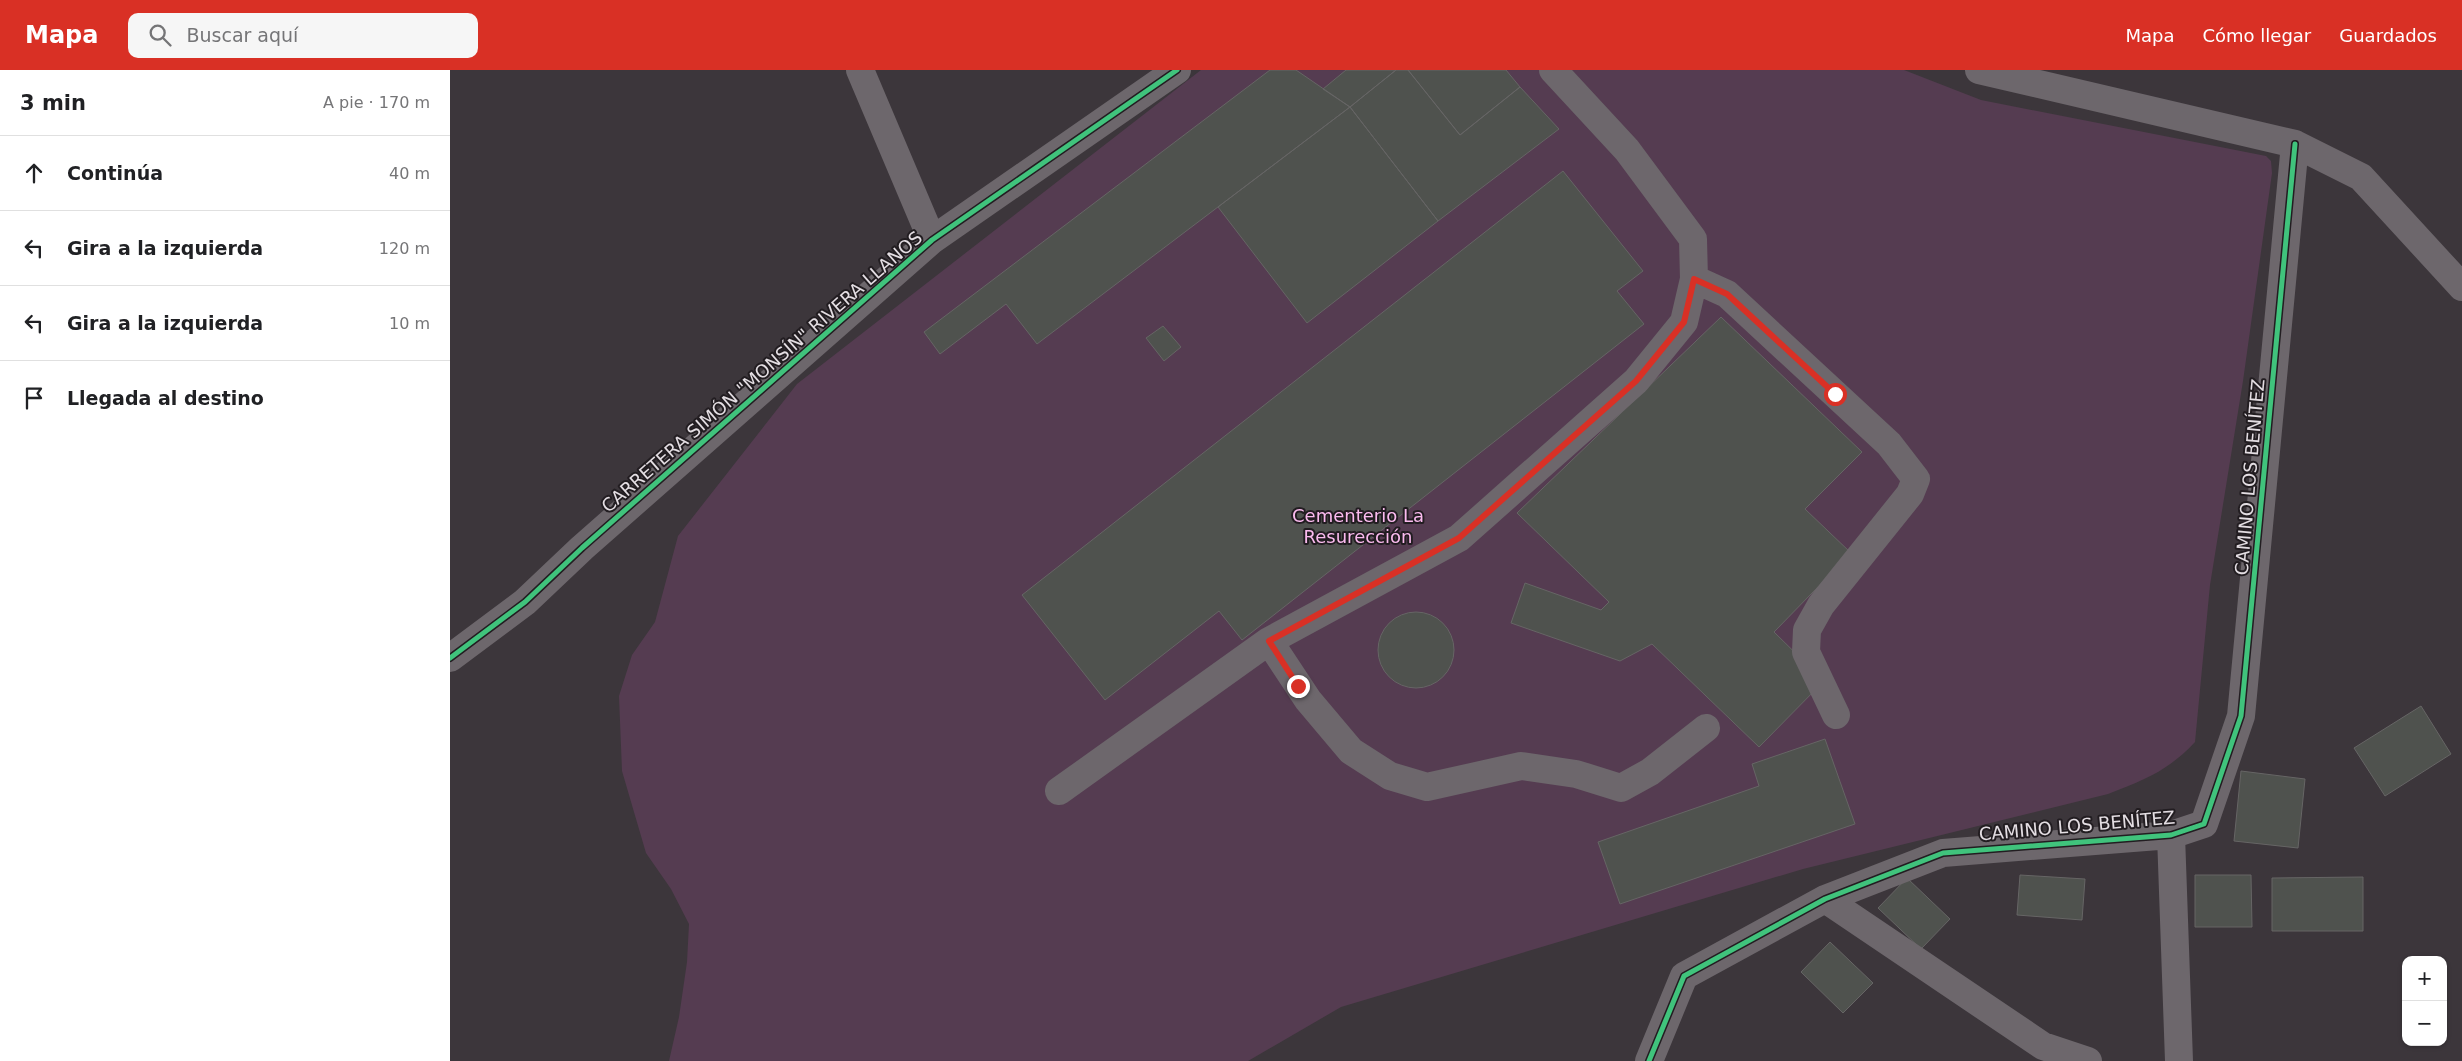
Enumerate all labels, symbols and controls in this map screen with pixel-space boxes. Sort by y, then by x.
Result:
search box [128,13,478,58]
text: Mapa [25,21,98,49]
icon: search [146,21,174,49]
text: Buscar aquí [186,24,298,46]
text: Mapa [2125,25,2174,46]
text: Cómo llegar [2202,25,2311,46]
text: Guardados [2339,25,2437,46]
text: 3 min [20,91,86,115]
text: A pie · 170 m [323,93,430,112]
icon: ahead [20,159,48,187]
text: Continúa [67,162,163,184]
text: 40 m [389,164,430,183]
street label: CARRETERA SIMÓN "MONSÍN" RIVERA LLANOS [597,227,926,517]
icon: left [20,234,48,262]
text: Gira a la izquierda [67,237,263,259]
text: 120 m [379,239,430,258]
icon: left [20,309,48,337]
text: Gira a la izquierda [67,312,263,334]
text: 10 m [389,314,430,333]
street label: CAMINO LOS BENÍTEZ [2230,378,2269,576]
route start [1824,383,1847,406]
icon: arrive [20,384,48,412]
text: Llegada al destino [67,387,264,409]
park label: Cementerio La Resurección [1292,505,1424,547]
route end [1287,675,1310,698]
street label: CAMINO LOS BENÍTEZ [1978,806,2176,845]
map controls [2402,956,2447,1046]
button: + [2402,956,2447,1001]
button: − [2402,1001,2447,1046]

